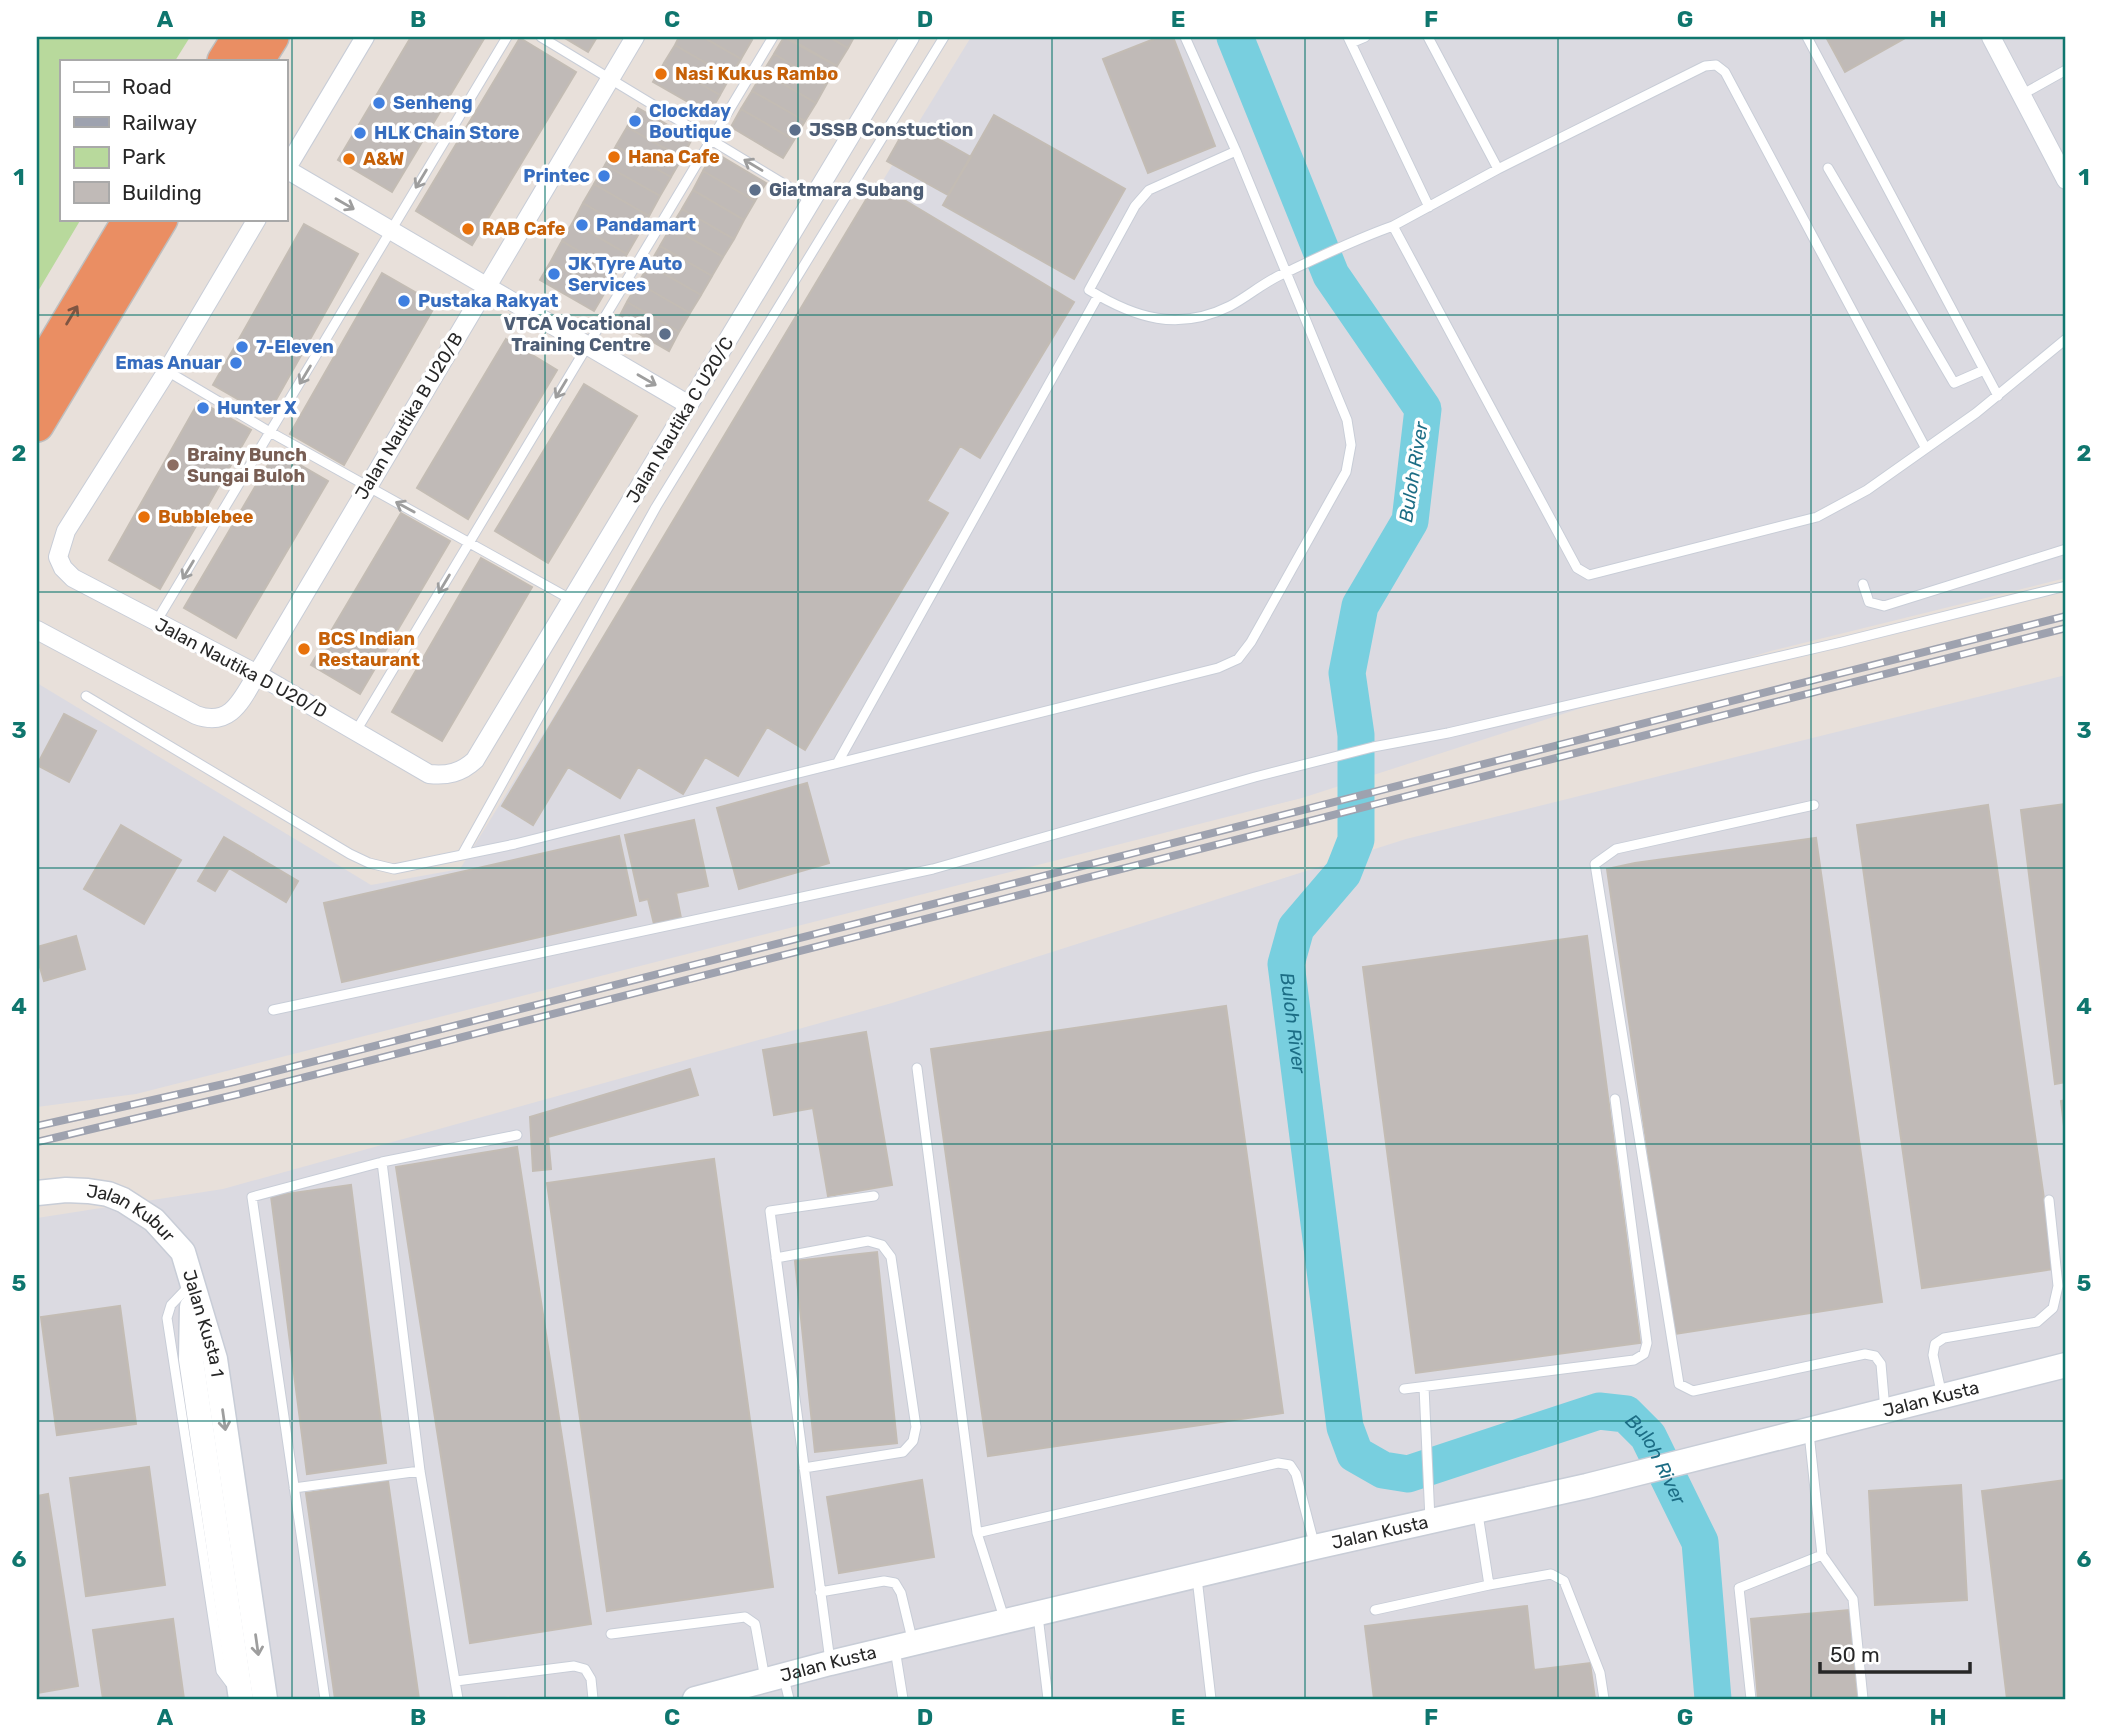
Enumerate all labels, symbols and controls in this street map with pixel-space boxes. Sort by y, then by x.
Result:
text: A [157,5,174,33]
text: B [410,5,426,33]
text: C [664,5,680,33]
text: D [917,5,933,33]
text: E [1171,5,1185,33]
text: F [1424,5,1438,33]
text: G [1677,5,1693,33]
text: H [1929,5,1947,33]
legend [60,60,287,220]
place label: Nasi Kukus Rambo [675,63,838,85]
marker: Nasi Kukus Rambo [653,66,669,82]
text: Road [122,74,172,99]
place label: Senheng [393,92,473,114]
marker: Senheng [371,95,387,111]
place label: Clockday Boutique [649,100,732,143]
text: Railway [122,110,197,135]
marker: Clockday Boutique [627,113,643,129]
place label: JSSB Constuction [809,119,973,141]
place label: HLK Chain Store [374,122,520,144]
marker: JSSB Constuction [787,122,803,138]
marker: HLK Chain Store [352,125,368,141]
text: Park [122,144,166,169]
place label: Hana Cafe [628,146,720,168]
place label: A&W [363,148,404,170]
marker: Hana Cafe [606,149,622,165]
marker: A&W [341,151,357,167]
one-way arrow [744,158,764,172]
text: 1 [13,163,25,191]
text: 1 [2078,163,2090,191]
place label: Printec [523,165,590,187]
marker: Printec [596,168,612,184]
one-way arrow [414,169,428,189]
place label: Giatmara Subang [769,179,924,201]
text: Building [122,180,202,205]
marker: Giatmara Subang [747,182,763,198]
one-way arrow [335,197,355,211]
place label: Pandamart [596,214,696,236]
marker: Pandamart [574,217,590,233]
place label: RAB Cafe [482,218,566,240]
marker: RAB Cafe [460,221,476,237]
place label: JK Tyre Auto Services [568,253,683,296]
marker: JK Tyre Auto Services [546,266,562,282]
place label: Pustaka Rakyat [418,290,558,312]
marker: Pustaka Rakyat [396,293,412,309]
one-way arrow [65,306,79,326]
place label: VTCA Vocational Training Centre [504,313,651,356]
marker: VTCA Vocational Training Centre [657,326,673,342]
street label: Jalan Nautika B U20/B [350,328,468,504]
street label: Jalan Nautika C U20/C [622,333,738,507]
place label: 7-Eleven [256,336,334,358]
marker: 7-Eleven [234,339,250,355]
place label: Emas Anuar [115,352,222,374]
marker: Emas Anuar [228,355,244,371]
one-way arrow [297,364,311,384]
one-way arrow [637,373,657,387]
one-way arrow [554,379,568,399]
place label: Hunter X [217,397,297,419]
marker: Hunter X [195,400,211,416]
water label: Buloh River [1394,420,1433,524]
text: 2 [12,439,26,467]
text: 2 [2077,439,2091,467]
place label: Brainy Bunch Sungai Buloh [187,444,307,487]
marker: Brainy Bunch Sungai Buloh [165,457,181,473]
one-way arrow [395,500,416,513]
place label: Bubblebee [158,506,254,528]
marker: Bubblebee [136,509,152,525]
one-way arrow [180,559,194,579]
one-way arrow [436,574,450,594]
street label: Jalan Nautika D U20/D [151,613,331,723]
place label: BCS Indian Restaurant [318,628,420,671]
marker: BCS Indian Restaurant [296,641,312,657]
text: 3 [11,716,27,744]
text: 3 [2076,716,2092,744]
water label: Buloh River [1275,971,1311,1075]
text: 4 [11,992,27,1020]
text: 4 [2076,992,2092,1020]
street label: Jalan Kubur [85,1180,180,1247]
street label: Jalan Kusta 1 [178,1267,228,1378]
text: 5 [12,1269,27,1297]
text: 5 [2077,1269,2092,1297]
street label: Jalan Kusta [1881,1376,1981,1422]
one-way arrow [217,1408,230,1430]
water label: Buloh River [1621,1409,1691,1509]
street label: Jalan Kusta [1330,1511,1430,1554]
text: 6 [12,1545,27,1573]
text: 6 [2077,1545,2092,1573]
scale bar [1820,1631,1970,1675]
one-way arrow [251,1633,264,1656]
street label: Jalan Kusta [778,1641,879,1687]
text: 50 m [1830,1642,1880,1667]
text: A [157,1703,174,1731]
text: B [410,1703,426,1731]
text: C [664,1703,680,1731]
text: D [917,1703,933,1731]
text: E [1171,1703,1185,1731]
text: F [1424,1703,1438,1731]
text: G [1677,1703,1693,1731]
text: H [1929,1703,1947,1731]

